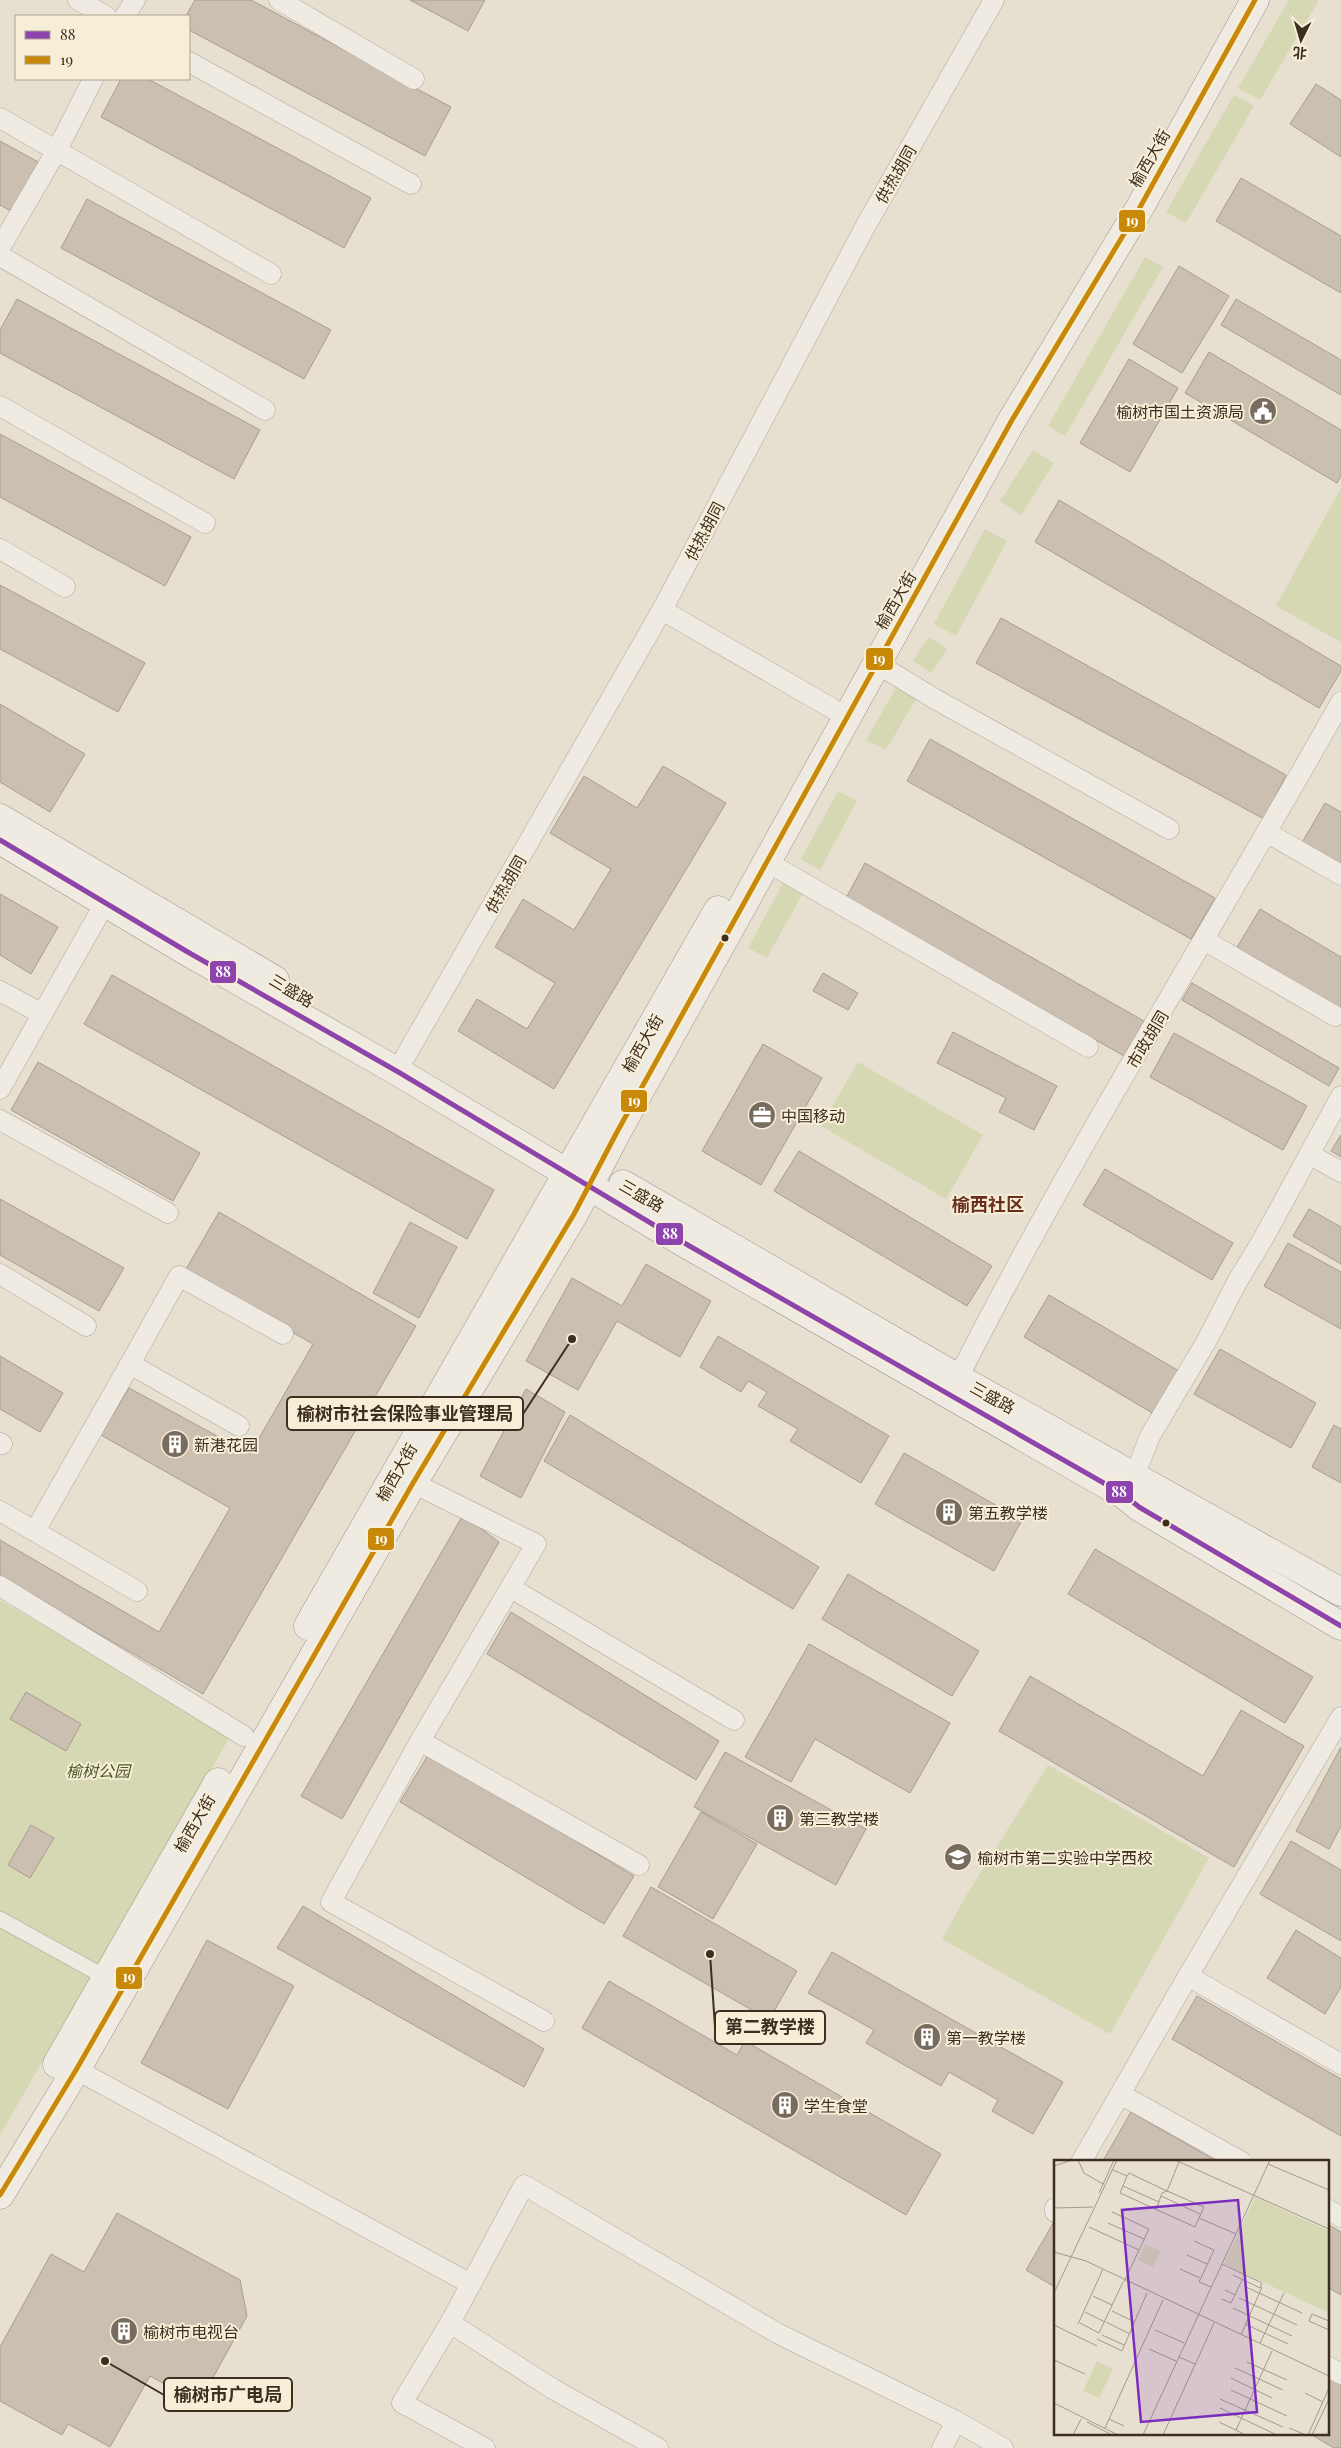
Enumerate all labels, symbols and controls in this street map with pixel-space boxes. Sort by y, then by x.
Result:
legend [15,15,190,80]
north arrow [1276,15,1326,65]
text: 88 [60,24,76,44]
text: 北 [1292,43,1308,64]
text: 19 [60,49,73,69]
street label: 榆西大街 [1124,125,1174,191]
street label: 供热胡同 [870,141,920,207]
line badge: 19 [1118,209,1146,233]
text: 19 [1125,211,1139,230]
public building icon: 榆树市国土资源局 [1248,396,1278,426]
place label: 榆树市国土资源局 [1116,401,1244,422]
street label: 供热胡同 [680,498,728,564]
street label: 榆西大街 [870,567,920,633]
line badge: 19 [865,647,894,671]
text: 19 [872,649,886,668]
street label: 供热胡同 [480,851,530,917]
unlabelled marker [720,933,730,943]
line badge: 88 [209,960,237,984]
text: 88 [215,962,231,981]
street label: 三盛路 [266,969,318,1011]
street label: 市政胡同 [1122,1006,1172,1072]
street label: 榆西大街 [617,1010,667,1076]
line badge: 19 [620,1089,648,1113]
text: 19 [627,1091,641,1110]
office icon: 中国移动 [747,1100,777,1130]
place label: 中国移动 [781,1105,845,1126]
street label: 三盛路 [616,1174,668,1216]
district label: 榆西社区 [952,1192,1024,1216]
line badge: 88 [655,1222,684,1246]
text: 88 [662,1224,678,1243]
street label: 三盛路 [967,1376,1019,1418]
callout: 榆树市社会保险事业管理局 [287,1397,523,1430]
text: 榆树市社会保险事业管理局 [297,1401,513,1425]
building icon: 新港花园 [160,1429,190,1459]
place label: 新港花园 [194,1434,258,1455]
street label: 榆西大街 [371,1439,421,1505]
line badge: 88 [1105,1480,1134,1504]
text: 88 [1111,1482,1127,1501]
building icon: 第五教学楼 [934,1497,964,1527]
place label: 第五教学楼 [968,1502,1048,1523]
unlabelled marker [1161,1518,1171,1528]
line badge: 19 [367,1527,395,1551]
text: 19 [374,1529,388,1548]
park label: 榆树公园 [66,1760,132,1781]
street label: 榆西大街 [169,1790,219,1856]
building icon: 第三教学楼 [765,1803,795,1833]
place label: 第三教学楼 [799,1808,879,1829]
school or university icon: 榆树市第二实验中学西校 [943,1842,973,1872]
place label: 榆树市第二实验中学西校 [977,1847,1153,1868]
line badge: 19 [115,1966,143,1990]
text: 19 [122,1967,136,1986]
callout: 第二教学楼 [715,2011,825,2044]
text: 第二教学楼 [725,2014,815,2038]
building icon: 第一教学楼 [912,2022,942,2052]
place label: 第一教学楼 [946,2027,1026,2048]
building icon: 学生食堂 [770,2090,800,2120]
place label: 学生食堂 [804,2095,868,2116]
inset map [1054,2160,1328,2436]
building icon: 榆树市电视台 [109,2316,139,2346]
place label: 榆树市电视台 [143,2321,239,2342]
callout: 榆树市广电局 [164,2378,292,2411]
text: 榆树市广电局 [174,2382,282,2406]

